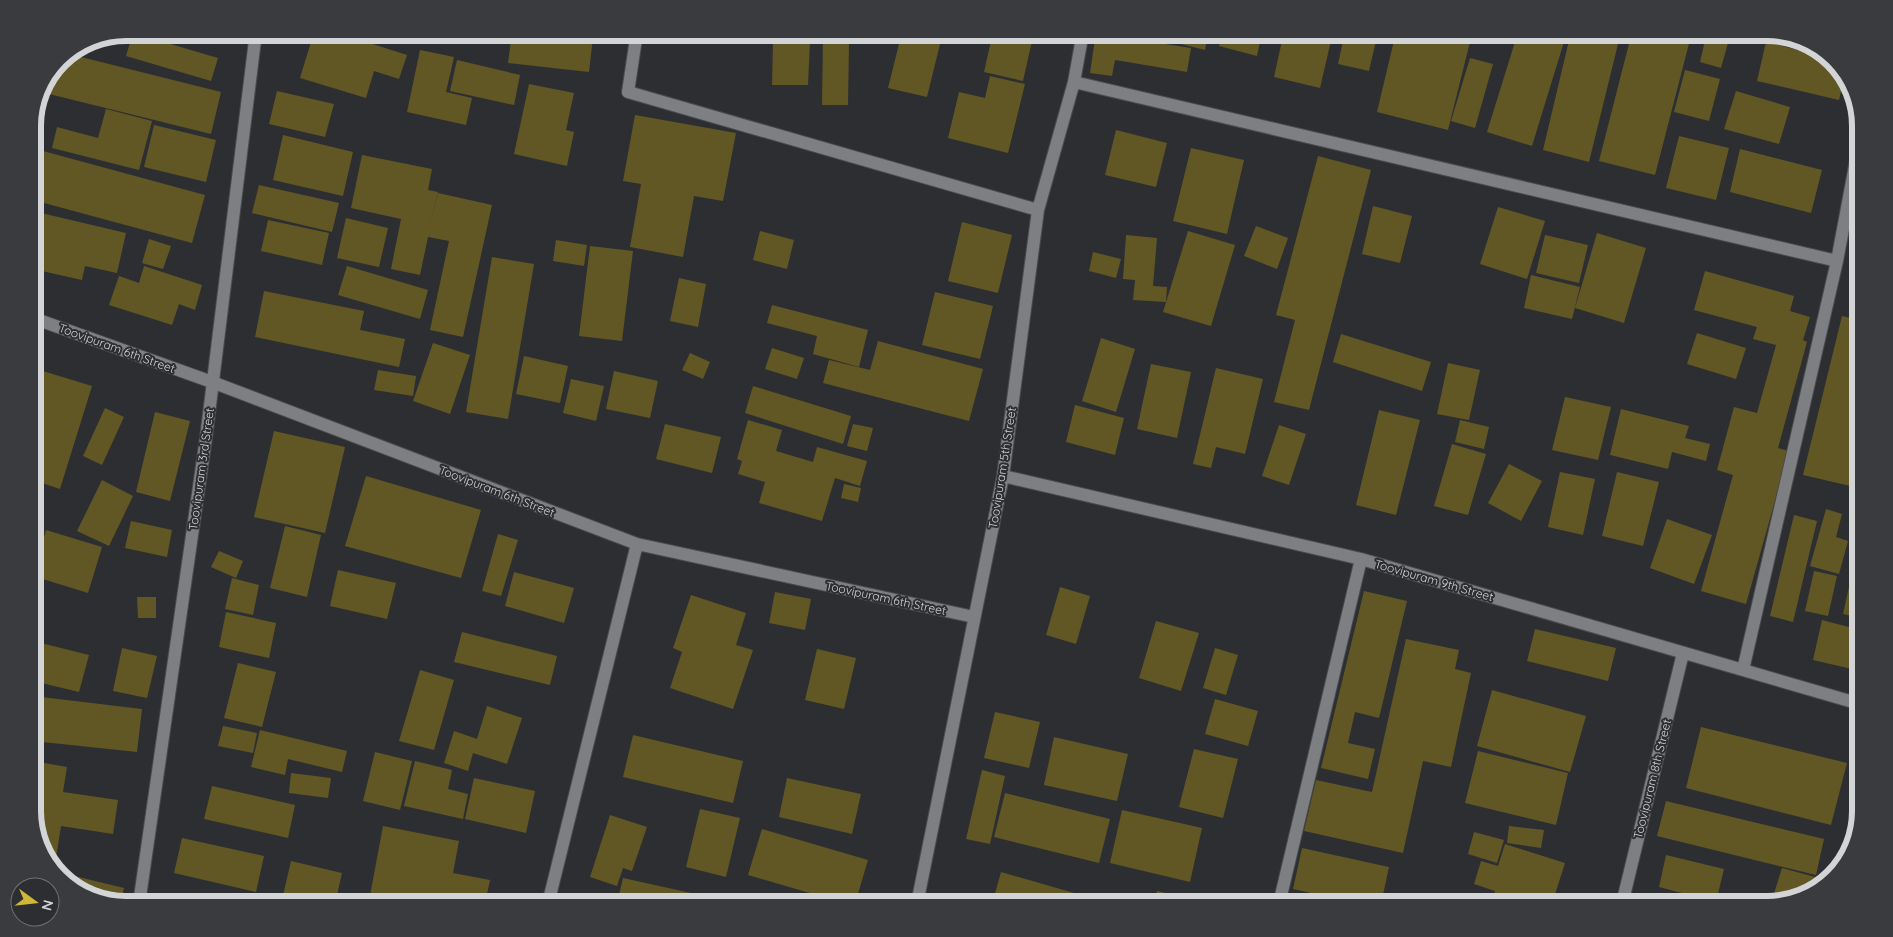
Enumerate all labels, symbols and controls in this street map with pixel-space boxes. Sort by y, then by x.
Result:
street label: Toovipuram 6th Street [57,320,177,376]
street label: Toovipuram 5th Street [985,406,1019,530]
street label: Toovipuram 3rd Street [185,407,217,531]
street label: Toovipuram 6th Street [437,462,557,520]
street label: Toovipuram 9th Street [1373,556,1495,604]
street label: Toovipuram 6th Street [824,578,948,618]
street label: Toovipuram 8th Street [1630,718,1674,840]
north arrow [10,877,60,927]
text: N [38,898,58,913]

